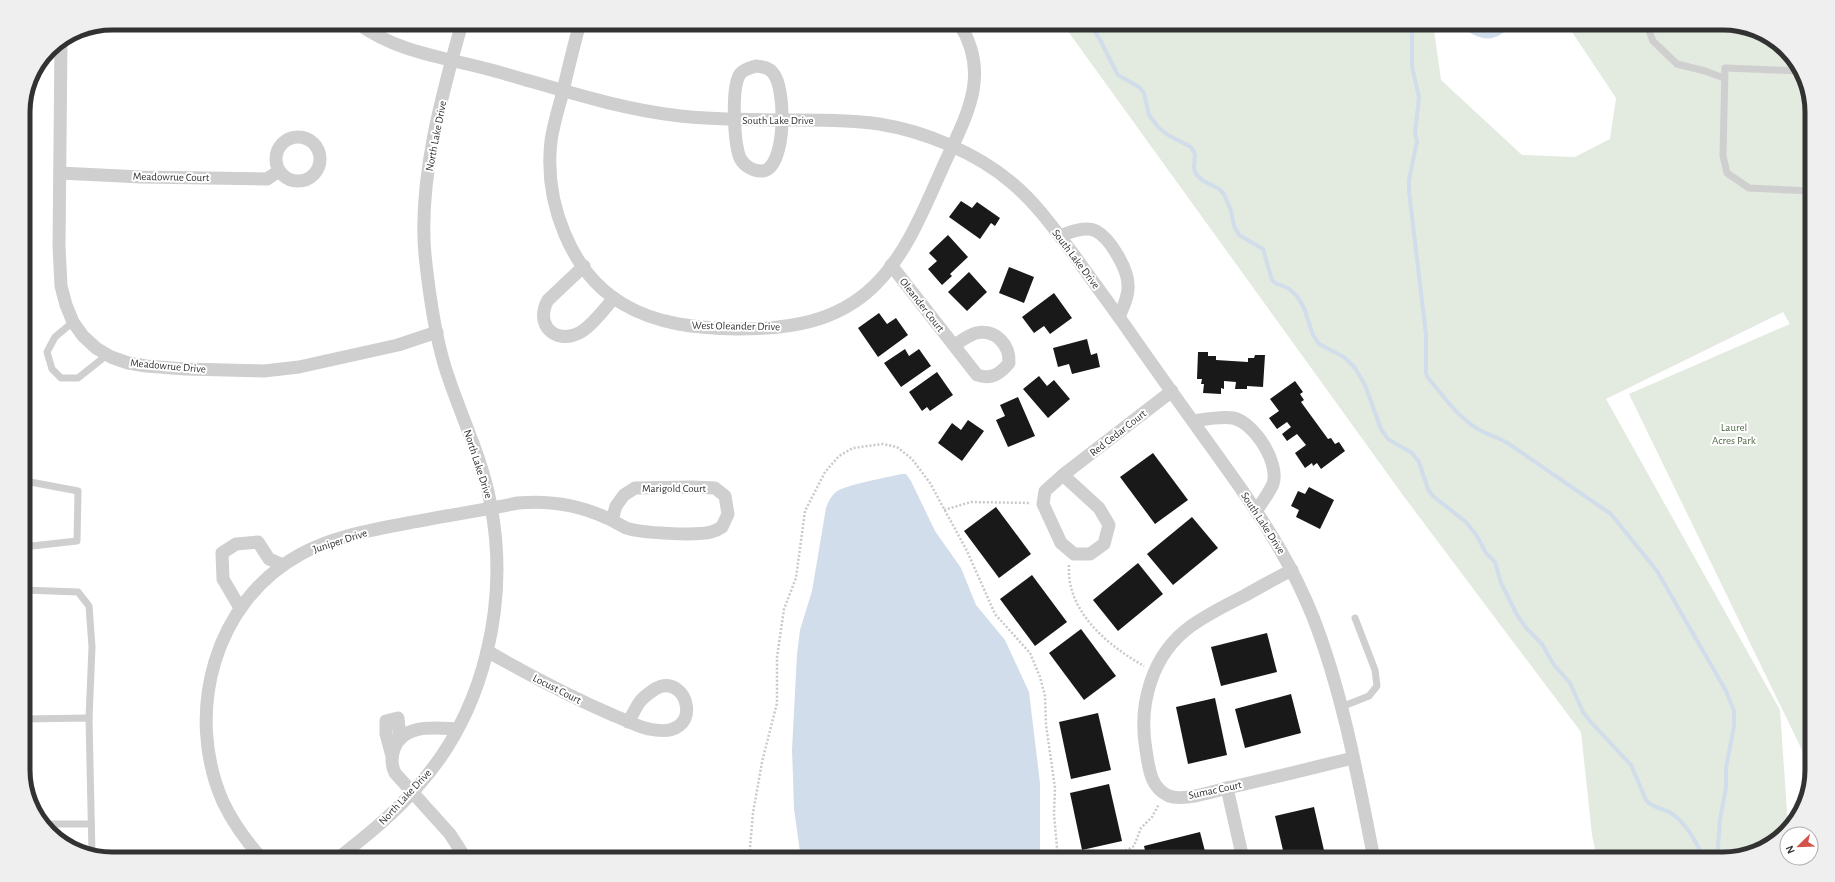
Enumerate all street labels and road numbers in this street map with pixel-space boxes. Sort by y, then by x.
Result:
street label: North Lake Drive [424,100,448,172]
street label: South Lake Drive [742,115,814,126]
street label: Meadowrue Court [133,171,210,183]
street label: South Lake Drive [1050,227,1102,291]
street label: Oleander Court [898,276,947,334]
street label: West Oleander Drive [692,320,780,332]
street label: Meadowrue Drive [130,357,206,375]
street label: Red Cedar Court [1088,407,1149,458]
street label: North Lake Drive [462,428,494,500]
street label: Marigold Court [642,483,707,494]
street label: South Lake Drive [1239,490,1287,556]
street label: Juniper Drive [312,527,368,555]
street label: Locust Court [531,672,583,706]
street label: North Lake Drive [377,767,433,827]
street label: Sumac Court [1187,779,1243,801]

